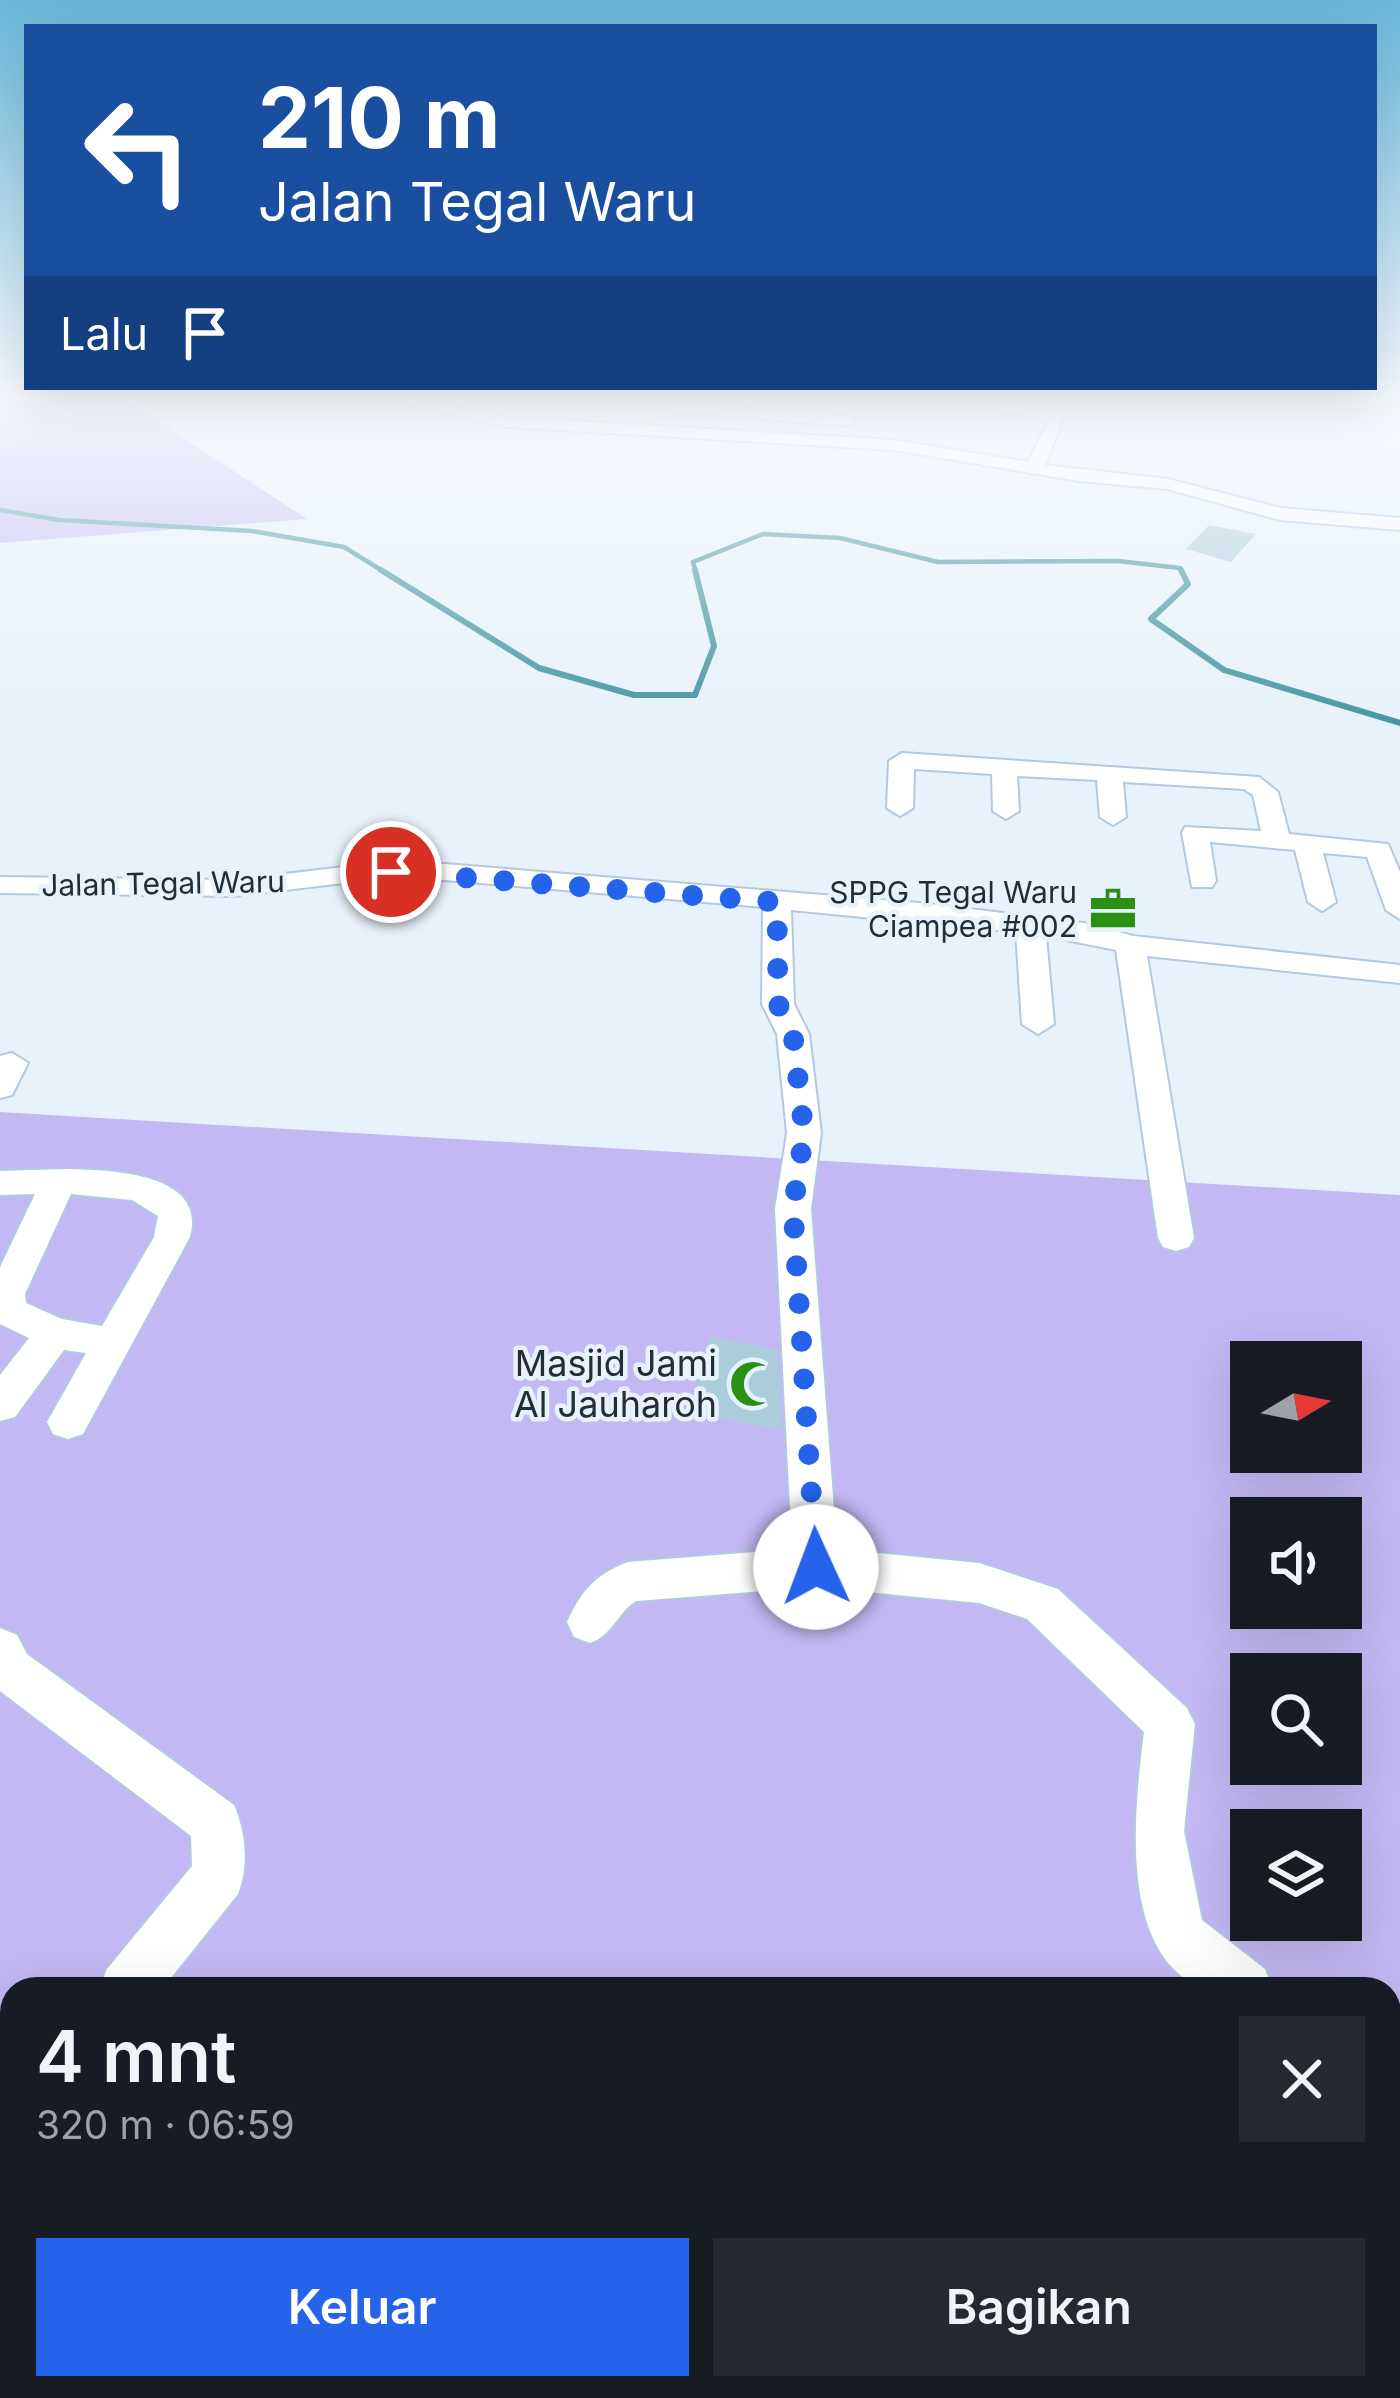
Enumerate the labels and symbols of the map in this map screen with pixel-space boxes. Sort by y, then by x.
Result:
pin [340,821,442,923]
street label: Jalan Tegal Waru [41,863,285,903]
place label: SPPG Tegal Waru Ciampea #002 [829,874,1077,944]
office icon: SPPG Tegal Waru Ciampea #002 [1088,884,1138,934]
place label: Masjid Jami Al Jauharoh [514,1341,717,1426]
north arrow [1230,1341,1362,1473]
mosque icon: Masjid Jami Al Jauharoh [728,1359,778,1409]
position arrow [753,1504,879,1630]

